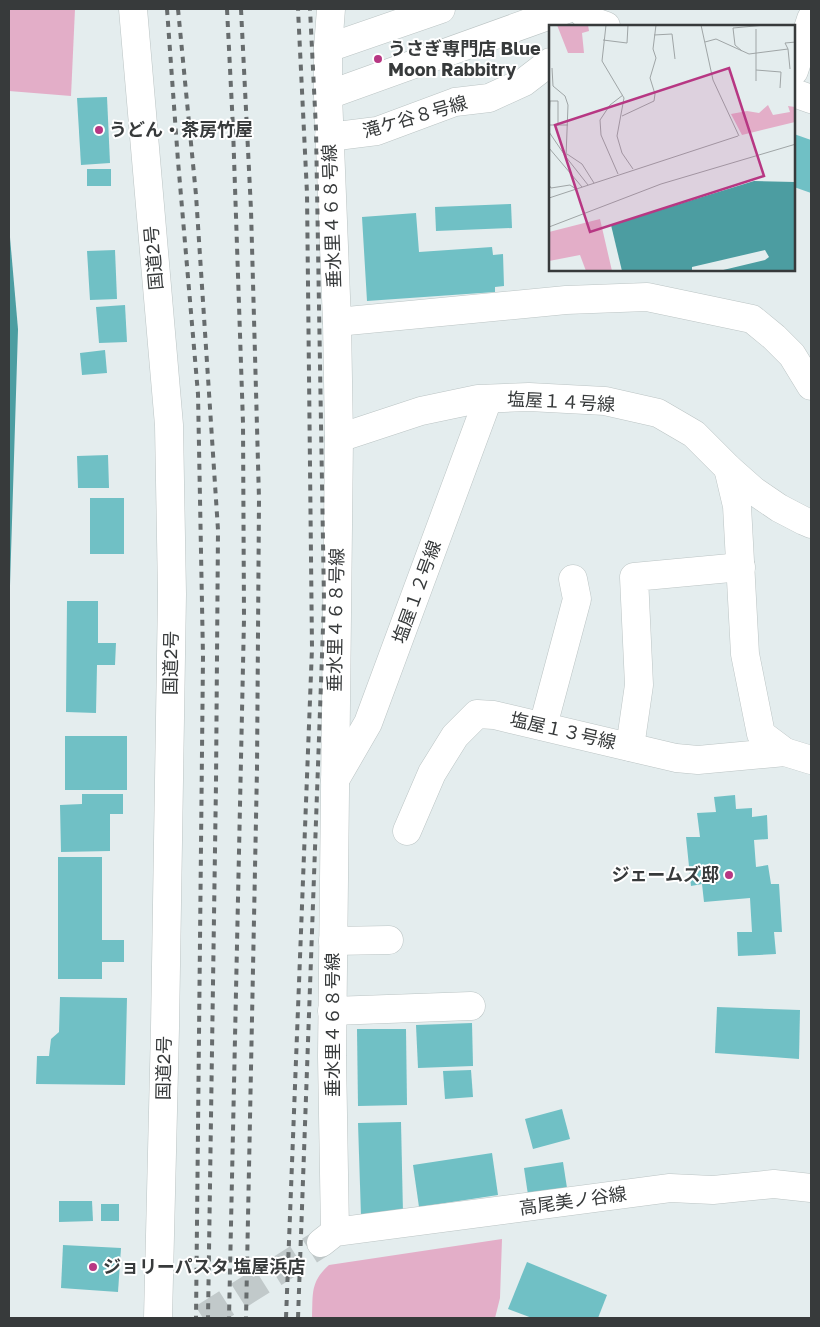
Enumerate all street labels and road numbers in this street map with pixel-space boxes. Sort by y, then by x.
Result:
street label: 滝ケ谷８号線 [360,91,470,141]
street label: 垂水里４６８号線 [317,144,345,288]
street label: 国道2号 [139,225,167,291]
street label: 塩屋１４号線 [507,387,616,415]
street label: 塩屋１２号線 [387,537,445,646]
street label: 垂水里４６８号線 [323,548,347,692]
street label: 国道2号 [158,631,182,695]
street label: 塩屋１３号線 [508,707,618,753]
street label: 垂水里４６８号線 [321,953,343,1097]
street label: 国道2号 [151,1036,175,1100]
street label: 高尾美ノ谷線 [518,1182,628,1218]

